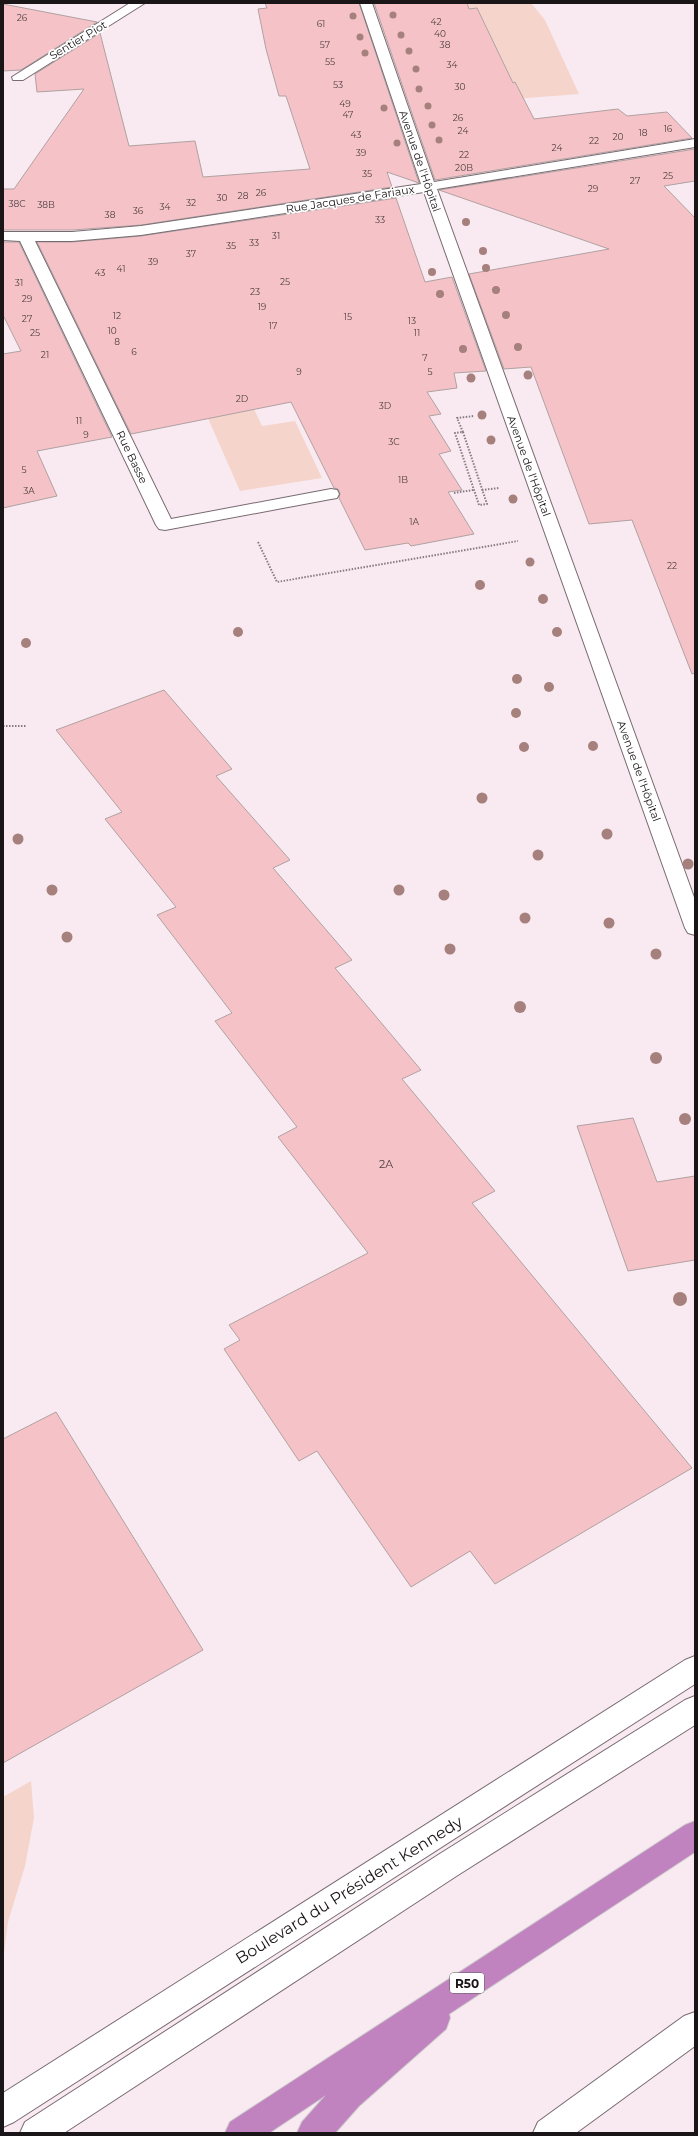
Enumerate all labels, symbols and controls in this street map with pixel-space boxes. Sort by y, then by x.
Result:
house number: 26 [17,12,28,23]
house number: 42 [430,16,442,27]
street label: Sentier Piot [47,17,110,63]
house number: 61 [317,18,325,29]
house number: 40 [434,28,446,39]
house number: 57 [320,39,330,50]
house number: 38 [440,39,451,50]
house number: 55 [325,56,335,67]
house number: 34 [446,59,458,70]
house number: 53 [333,79,343,90]
house number: 30 [454,81,466,92]
house number: 49 [339,98,351,109]
street label: Avenue de l'Hôpital [396,108,444,214]
house number: 47 [343,109,353,120]
house number: 26 [453,112,464,123]
house number: 16 [664,123,673,134]
house number: 24 [458,125,468,136]
house number: 18 [639,127,648,138]
house number: 43 [351,129,361,140]
house number: 20 [612,131,624,142]
house number: 22 [589,135,599,146]
house number: 24 [552,142,562,153]
house number: 39 [356,147,367,158]
house number: 22 [459,149,469,160]
house number: 20B [455,162,473,173]
house number: 35 [362,168,372,179]
house number: 25 [663,170,673,181]
house number: 27 [630,175,640,186]
street label: Rue Jacques de Fariaux [285,182,415,216]
house number: 29 [588,183,599,194]
house number: 26 [256,187,267,198]
house number: 28 [238,190,249,201]
house number: 30 [216,192,228,203]
house number: 32 [186,197,196,208]
house number: 38C [8,198,26,209]
house number: 38B [37,199,55,210]
house number: 34 [159,201,171,212]
house number: 36 [133,205,144,216]
house number: 38 [105,209,116,220]
house number: 33 [375,214,385,225]
house number: 31 [272,230,280,241]
house number: 33 [249,237,259,248]
house number: 35 [226,240,236,251]
house number: 37 [186,248,196,259]
house number: 39 [148,256,159,267]
house number: 41 [117,263,125,274]
house number: 43 [95,267,105,278]
house number: 25 [280,276,290,287]
house number: 31 [15,277,23,288]
house number: 23 [250,286,260,297]
house number: 29 [22,293,33,304]
house number: 19 [258,301,267,312]
house number: 12 [113,310,121,321]
house number: 15 [344,311,352,322]
house number: 27 [22,313,32,324]
house number: 13 [408,315,416,326]
house number: 17 [269,320,277,331]
house number: 10 [107,325,117,336]
house number: 25 [30,327,40,338]
house number: 11 [414,327,420,338]
house number: 8 [114,336,120,347]
house number: 6 [131,346,137,357]
house number: 21 [41,349,49,360]
house number: 7 [422,352,428,363]
house number: 9 [296,366,302,377]
house number: 5 [427,366,433,377]
house number: 2D [236,393,248,404]
house number: 3D [379,400,391,411]
street label: Avenue de l'Hôpital [504,414,554,518]
house number: 11 [76,415,82,426]
street label: Rue Basse [113,428,151,486]
house number: 9 [83,429,89,440]
house number: 3C [388,436,400,447]
house number: 5 [21,464,27,475]
house number: 1B [398,474,408,485]
house number: 3A [23,485,35,496]
house number: 1A [409,516,419,527]
house number: 22 [667,560,677,571]
street label: Avenue de l'Hôpital [614,719,664,823]
house number: 2A [379,1157,393,1171]
street label: Boulevard du Président Kennedy [232,1812,466,1968]
road number: R50 [450,1973,484,1993]

